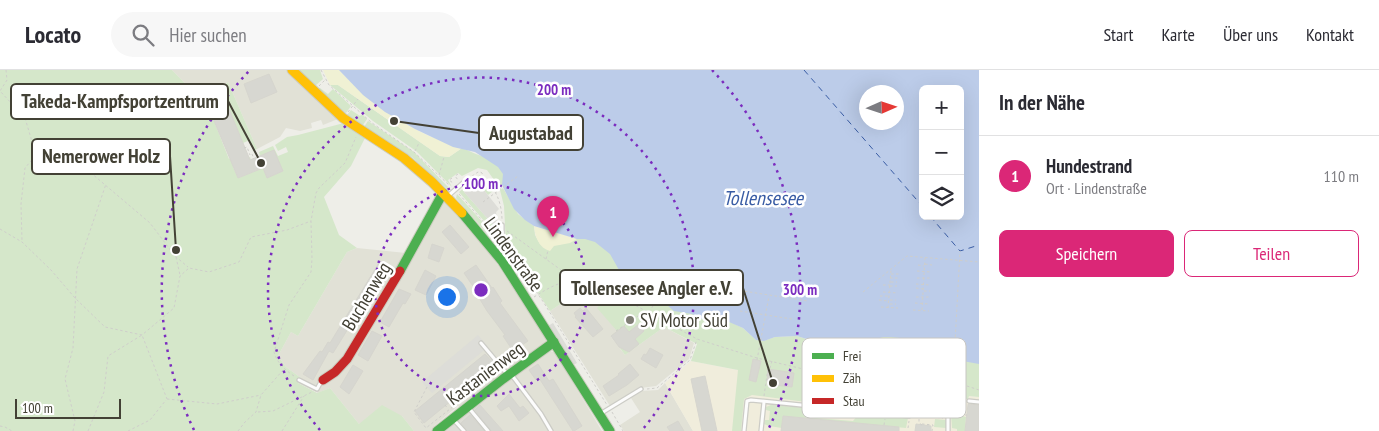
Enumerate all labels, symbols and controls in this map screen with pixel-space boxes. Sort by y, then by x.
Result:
search box [111,12,461,57]
text: Locato [25,19,81,50]
icon: search [129,21,157,49]
text: Hier suchen [169,23,247,47]
text: Start [1103,23,1134,46]
text: Karte [1162,23,1195,46]
text: Über uns [1223,23,1278,46]
text: Kontakt [1306,23,1354,46]
text: 200 m [537,80,571,99]
callout: Takeda-Kampfsportzentrum [11,84,228,119]
north arrow [859,85,904,130]
map controls [919,85,964,220]
button: + [919,85,964,130]
text: Takeda-Kampfsportzentrum [21,88,219,114]
text: In der Nähe [999,89,1085,116]
callout: Augustabad [479,115,583,150]
text: Augustabad [488,120,573,146]
button: − [919,130,964,175]
callout: Nemerower Holz [32,139,170,174]
text: Nemerower Holz [42,143,160,169]
text: Hundestrand [1046,154,1132,178]
text: 1 [1011,166,1019,186]
text: 110 m [1324,166,1359,186]
text: 100 m [464,174,498,193]
button: layers [919,175,964,220]
text: Ort · Lindenstraße [1046,178,1147,198]
water label: Tollensesee [723,185,805,211]
pin: 1 [537,196,569,237]
street label: Lindenstraße [479,212,549,296]
button: Speichern [999,230,1174,277]
button: Teilen [1184,230,1359,277]
street label: Buchenweg [336,257,396,335]
callout: Tollensesee Angler e.V. [560,270,743,305]
text: Tollensesee Angler e.V. [571,275,733,301]
text: 300 m [783,280,817,299]
centre of rings [472,281,490,299]
your location [434,284,460,310]
place label: SV Motor Süd [640,308,728,332]
marker: SV Motor Süd [624,314,636,326]
street label: Kastanienweg [441,336,529,410]
legend [802,338,966,418]
text: Frei [843,347,861,365]
text: Zäh [843,369,861,387]
text: Stau [843,392,865,410]
scale bar [15,396,121,419]
text: 100 m [22,399,53,417]

